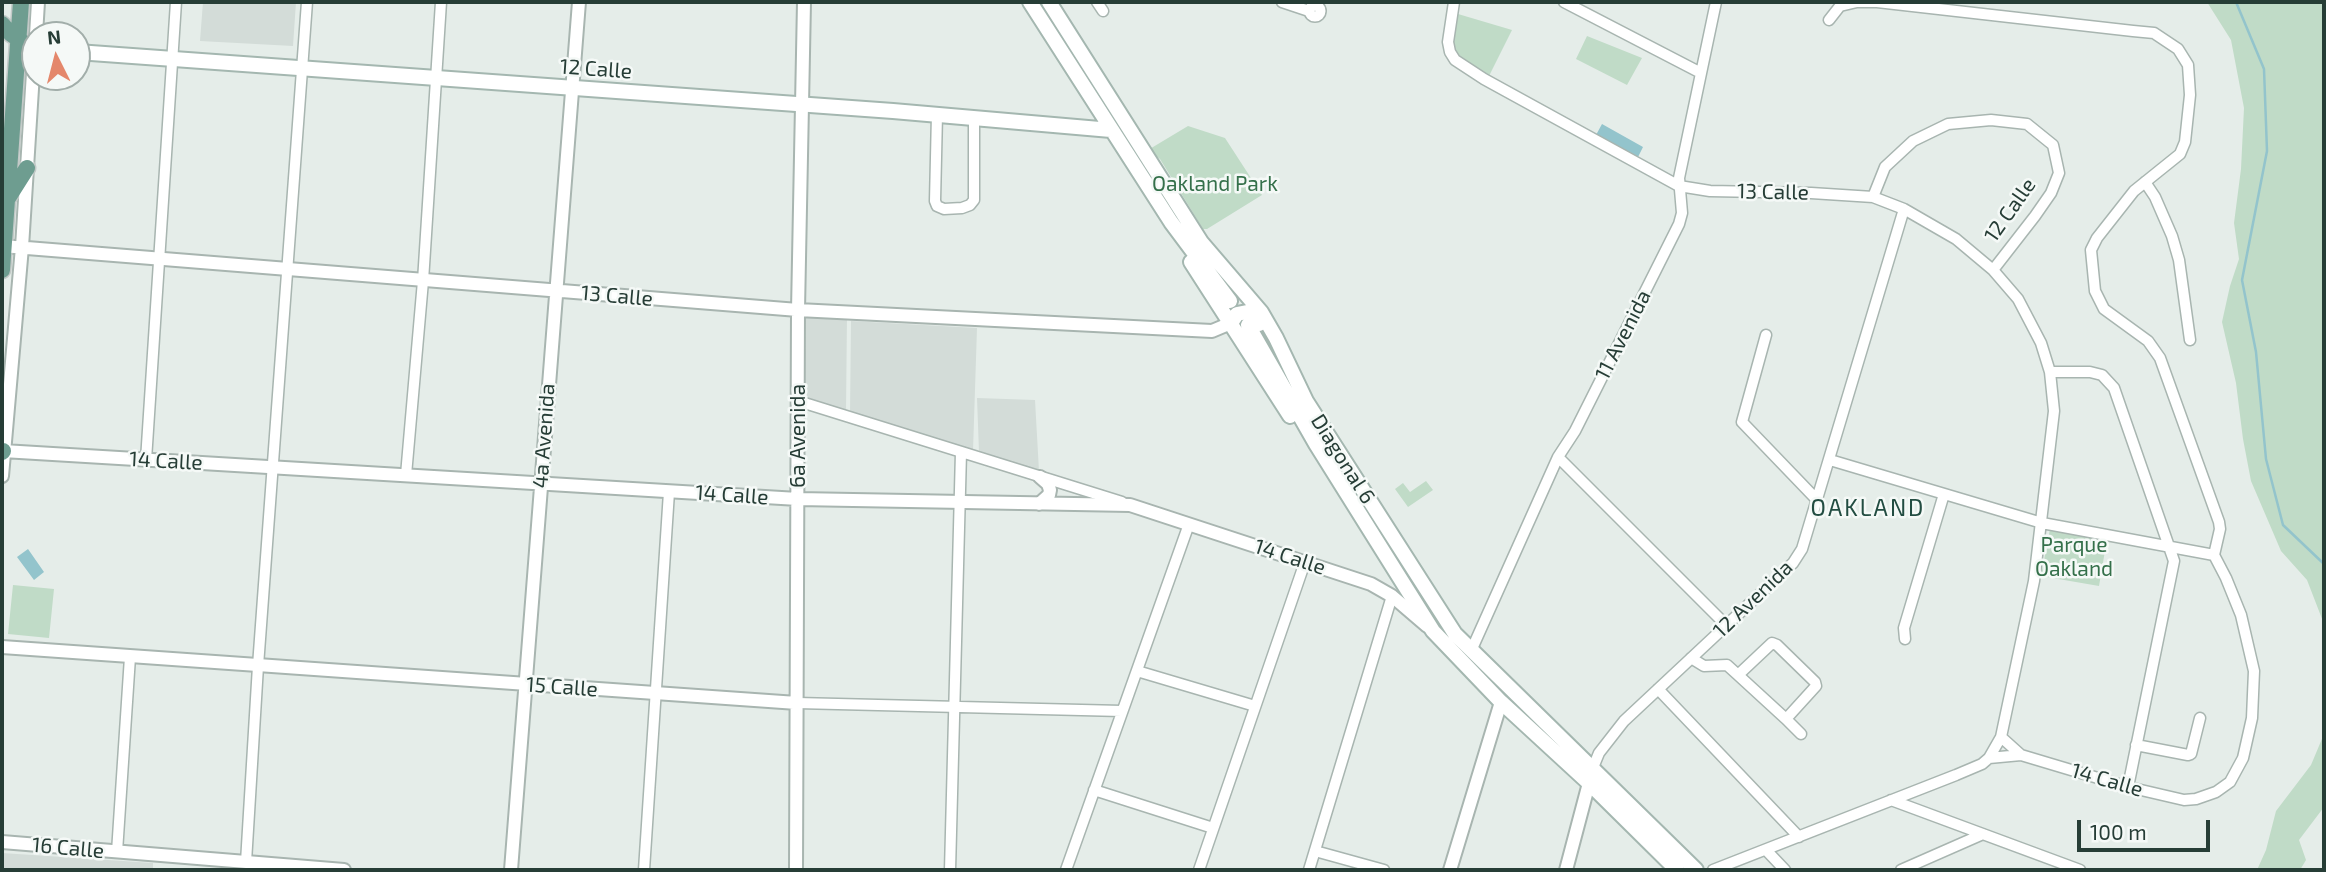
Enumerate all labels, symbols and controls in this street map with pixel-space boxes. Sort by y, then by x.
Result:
north arrow [21,21,91,91]
text: N [46,24,62,49]
street label: 12 Calle [559,54,633,84]
park label: Oakland Park [1152,171,1278,197]
street label: 12 Calle [1979,173,2041,247]
street label: 13 Calle [1737,179,1809,205]
street label: 13 Calle [580,280,654,312]
street label: 11 Avenida [1590,286,1656,384]
street label: 4a Avenida [528,383,560,489]
street label: 6a Avenida [785,384,811,488]
street label: Diagonal 6 [1306,410,1380,508]
street label: 14 Calle [129,447,203,475]
street label: 14 Calle [695,480,769,510]
district label: OAKLAND [1811,494,1925,522]
park label: Parque Oakland [2035,532,2113,582]
street label: 14 Calle [1251,534,1329,580]
street label: 12 Avenida [1708,555,1798,643]
street label: 15 Calle [525,672,599,702]
street label: 14 Calle [2068,758,2146,802]
scale bar [2081,806,2214,850]
text: 100 m [2090,819,2147,844]
street label: 16 Calle [31,832,105,864]

